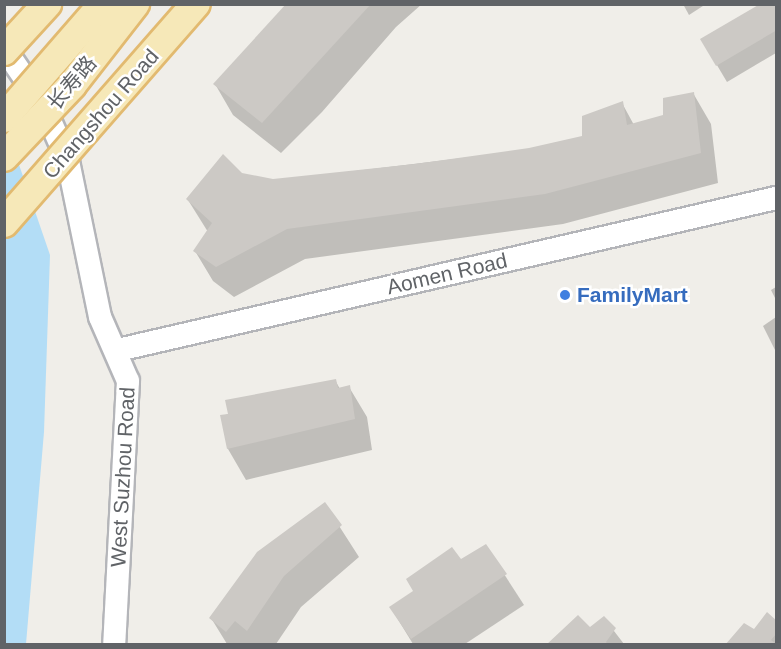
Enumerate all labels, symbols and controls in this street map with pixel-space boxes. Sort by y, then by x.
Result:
street label: Changshou Road [38,44,164,184]
street label: 长寿路 [42,51,102,115]
street label: Aomen Road [384,248,510,300]
place label: FamilyMart [577,282,688,308]
marker: FamilyMart [558,288,572,302]
street label: West Suzhou Road [106,386,140,568]

